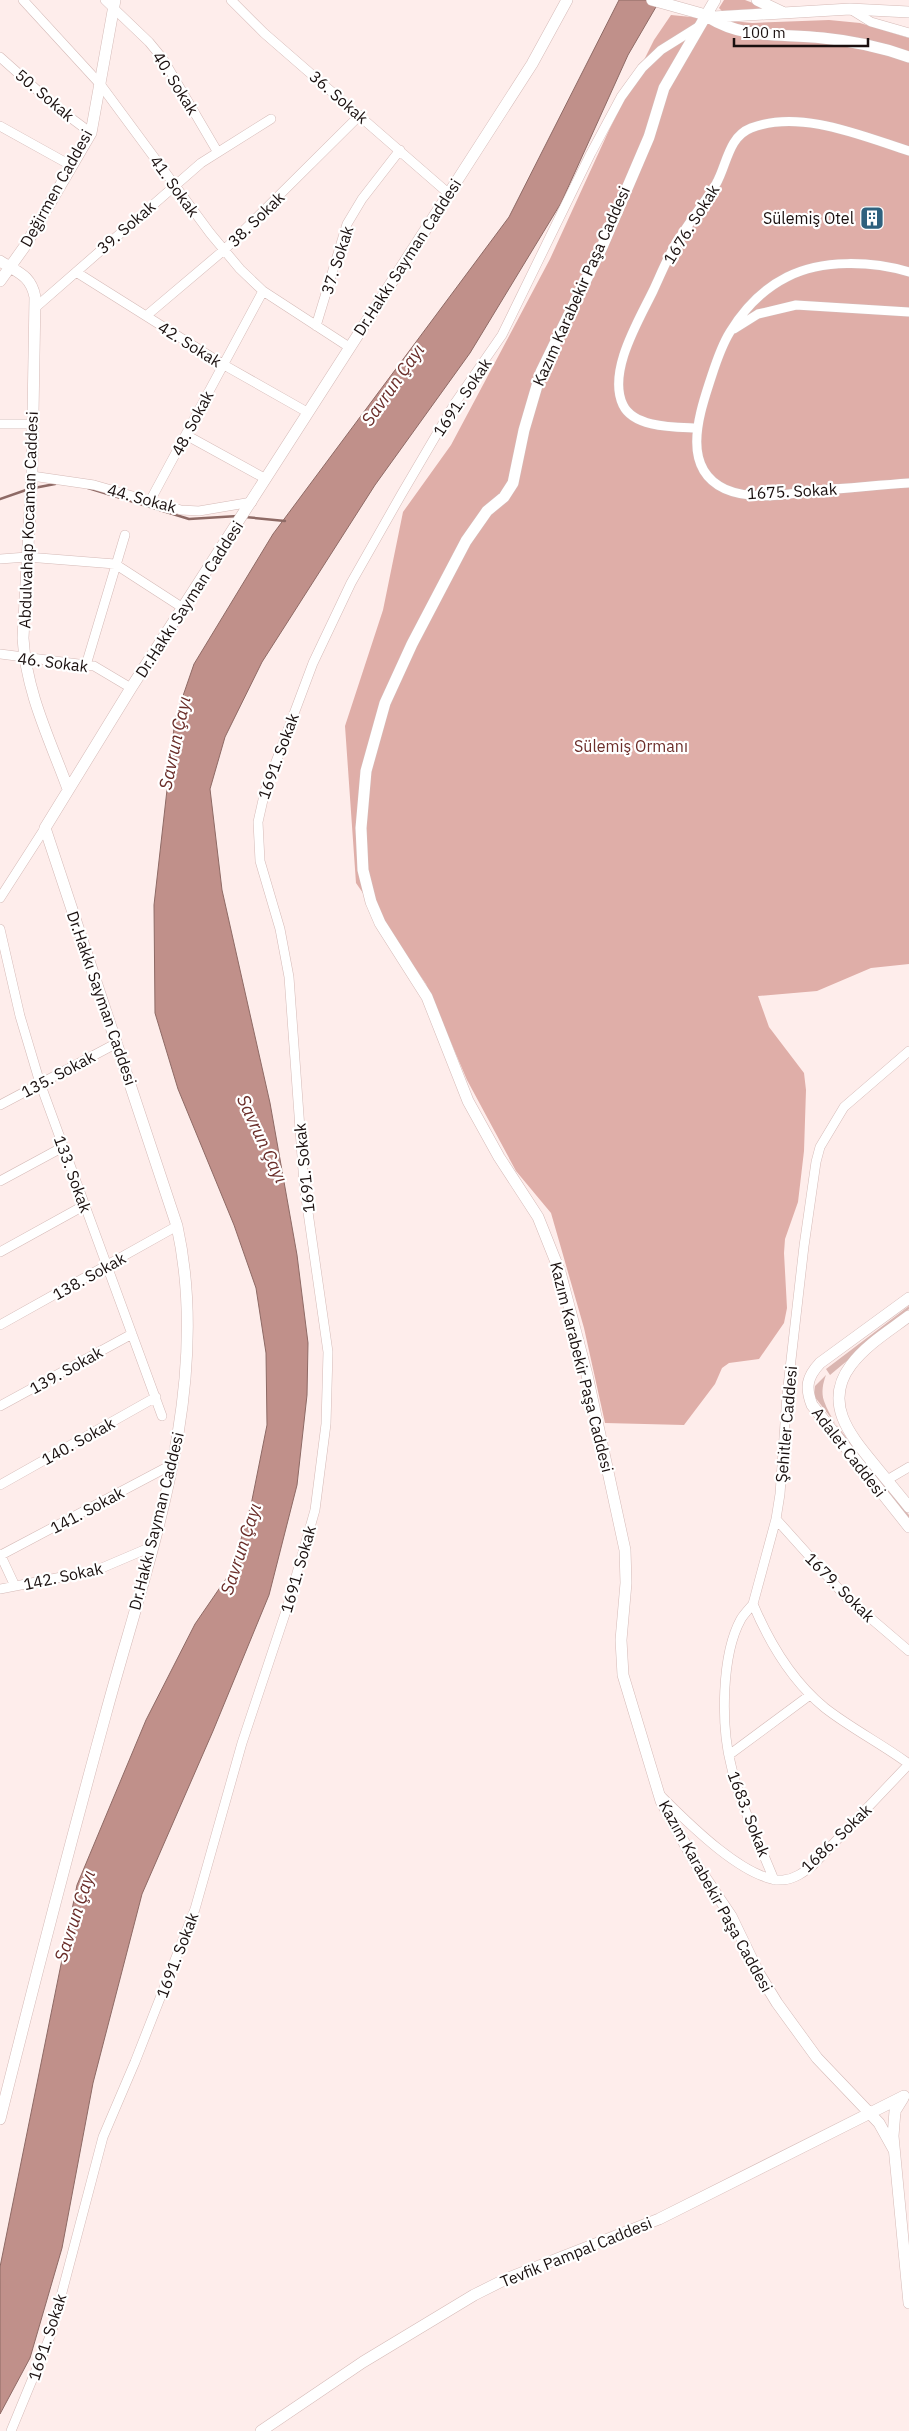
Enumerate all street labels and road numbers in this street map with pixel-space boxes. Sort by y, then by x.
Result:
street label: 40. Sokak [149,48,204,119]
street label: 50. Sokak [11,65,79,126]
street label: 36. Sokak [306,66,373,128]
street label: Değirmen Caddesi [15,126,97,250]
street label: 41. Sokak [146,151,204,221]
street label: Dr.Hakkı Sayman Caddesi [349,175,465,339]
street label: 1676. Sokak [659,180,724,268]
street label: Kazım Karabekir Paşa Caddesi [528,183,634,389]
street label: 38. Sokak [224,187,289,251]
street label: 39. Sokak [93,196,160,258]
street label: 37. Sokak [317,223,358,297]
street label: 42. Sokak [155,317,226,372]
street label: 1691. Sokak [429,354,496,440]
street label: 48. Sokak [167,387,218,459]
street label: Abdulvahap Kocaman Caddesi [14,411,42,629]
street label: 44. Sokak [105,479,179,517]
street label: 1675. Sokak [746,479,838,503]
street label: Dr.Hakkı Sayman Caddesi [131,517,247,681]
street label: 46. Sokak [17,648,90,676]
street label: 1691. Sokak [253,710,303,802]
street label: Dr.Hakkı Sayman Caddesi [63,908,141,1088]
street label: 135. Sokak [18,1046,99,1102]
street label: 1691. Sokak [289,1122,319,1214]
street label: 133. Sokak [50,1133,96,1216]
street label: 138. Sokak [49,1247,130,1304]
street label: Kazım Karabekir Paşa Caddesi [546,1260,618,1474]
street label: 139. Sokak [26,1341,107,1398]
street label: Şehitler Caddesi [771,1365,801,1483]
street label: Adalet Caddesi [808,1403,890,1501]
street label: 140. Sokak [38,1412,119,1469]
street label: Dr.Hakkı Sayman Caddesi [124,1430,188,1612]
street label: 141. Sokak [47,1482,128,1538]
street label: 1691. Sokak [276,1522,320,1615]
street label: 1679. Sokak [801,1548,879,1626]
street label: 142. Sokak [22,1558,105,1594]
street label: 1683. Sokak [724,1768,775,1860]
street label: Kazım Karabekir Paşa Caddesi [655,1797,777,1995]
street label: 1686. Sokak [797,1799,876,1876]
street label: 1691. Sokak [152,1909,203,2001]
street label: Tevfik Pampal Caddesi [497,2212,655,2292]
street label: 1691. Sokak [24,2291,71,2383]

